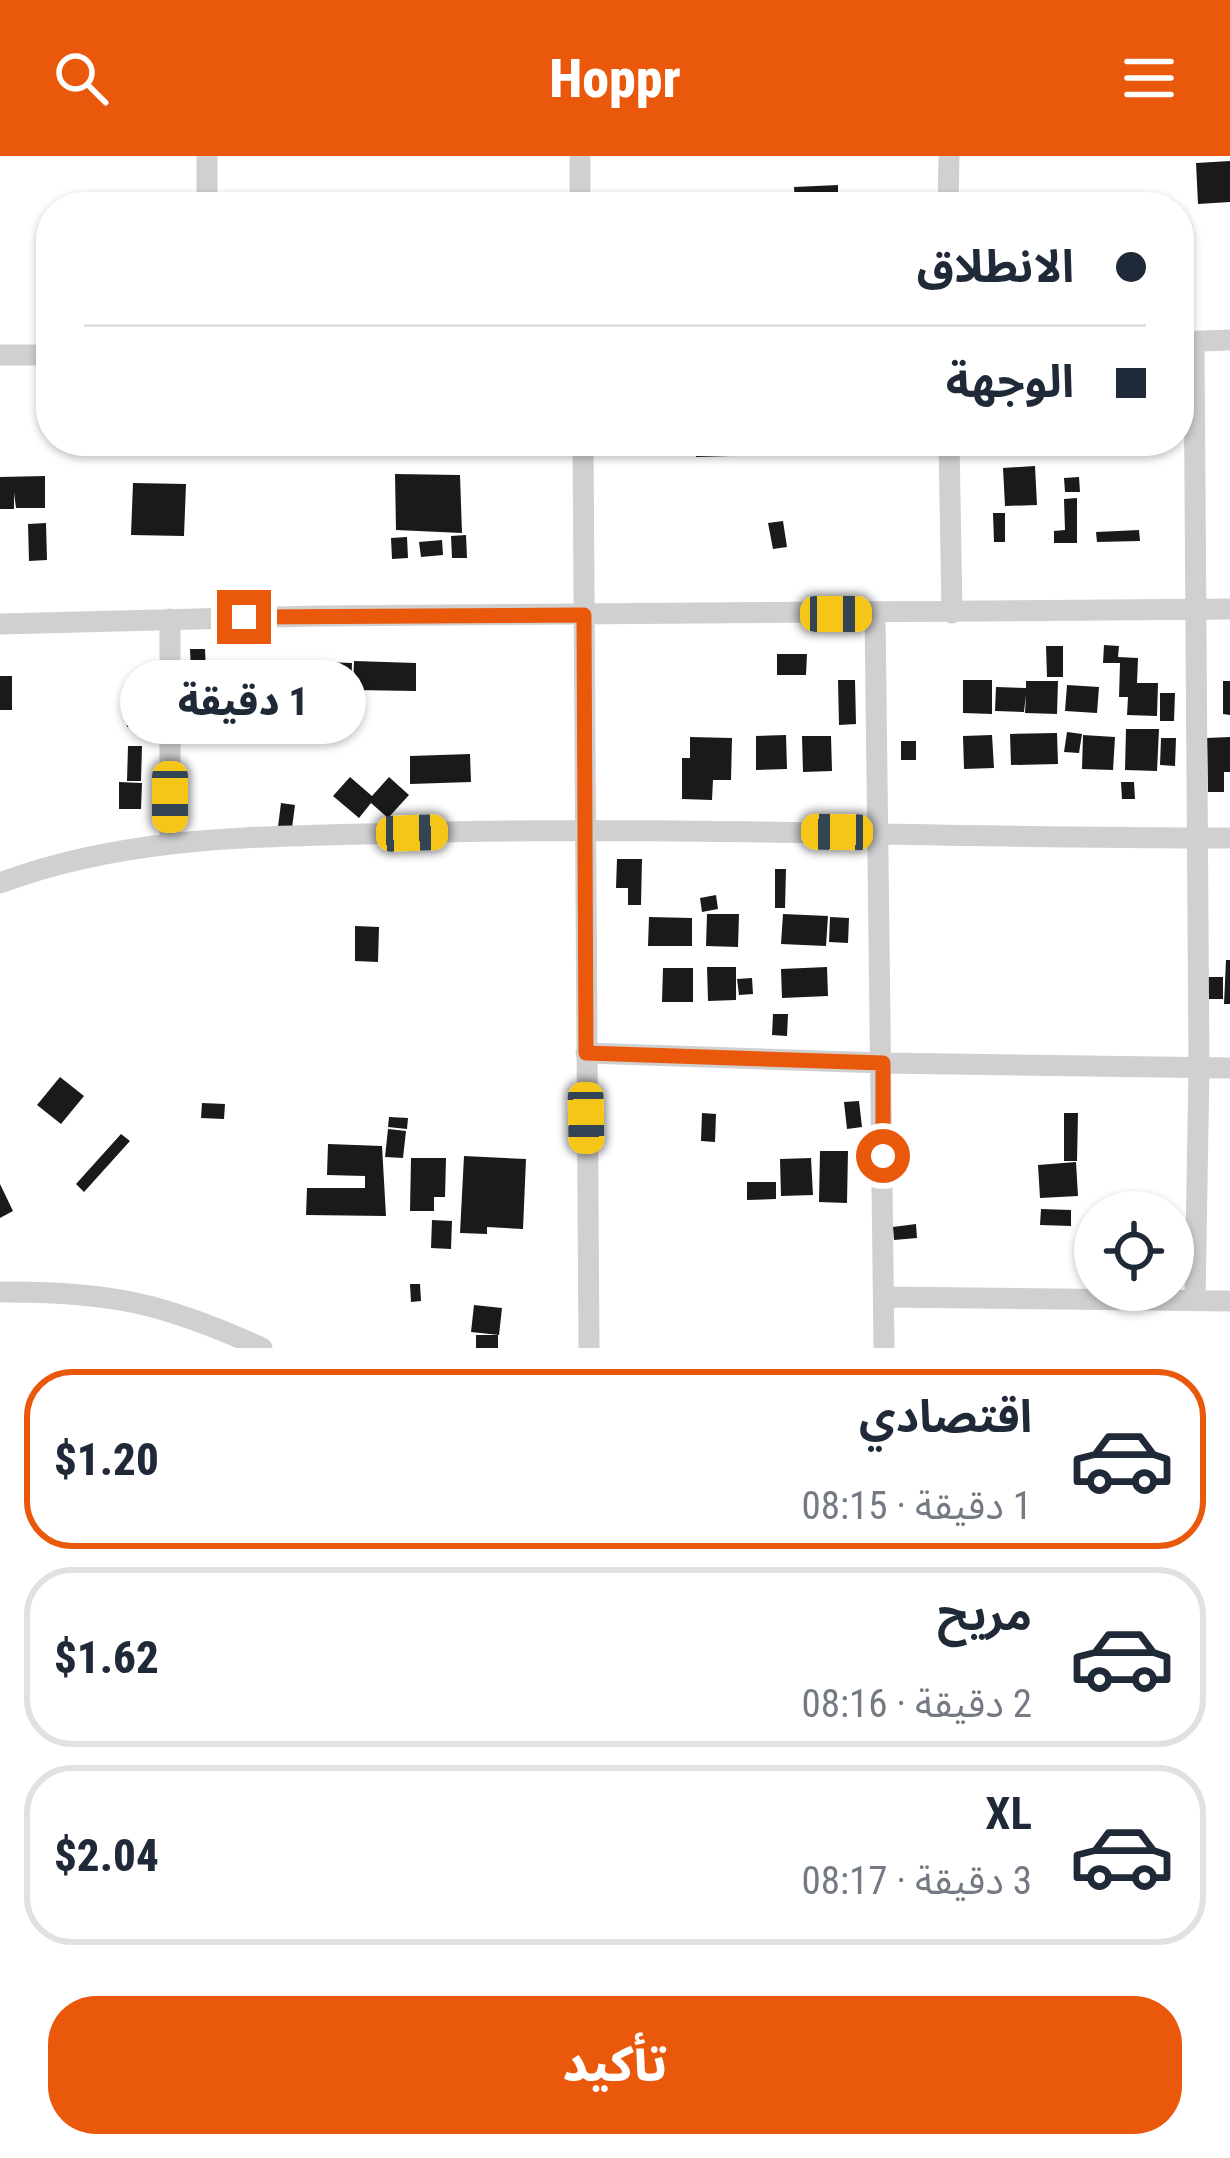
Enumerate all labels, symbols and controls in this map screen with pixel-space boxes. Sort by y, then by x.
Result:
icon: search [48,45,114,111]
icon: menu [1116,45,1182,111]
text: Hoppr [549,47,681,110]
text: الانطلاق [917,240,1074,293]
text: الوجهة [946,355,1074,408]
route end [217,590,271,644]
car [800,596,872,632]
callout: 1 دقيقة [121,659,367,743]
text: 1 دقيقة [178,679,308,725]
car [152,761,188,833]
car [801,813,873,851]
car [375,814,449,852]
car [567,1082,605,1154]
route start [856,1129,910,1183]
map controls [1074,1191,1194,1311]
button: locate [1074,1191,1194,1311]
text: اقتصادي [859,1390,1032,1443]
icon: car [1068,1405,1176,1513]
text: $1.20 [54,1433,159,1486]
text: 1 دقيقة · 08:15 [801,1483,1032,1529]
text: مريح [937,1588,1032,1641]
icon: car [1068,1603,1176,1711]
text: $1.62 [54,1631,159,1684]
text: 2 دقيقة · 08:16 [801,1681,1032,1727]
text: XL [985,1787,1032,1840]
icon: car [1068,1801,1176,1909]
text: $2.04 [54,1829,159,1882]
text: 3 دقيقة · 08:17 [801,1858,1032,1904]
button: تأكيد [48,1996,1182,2134]

